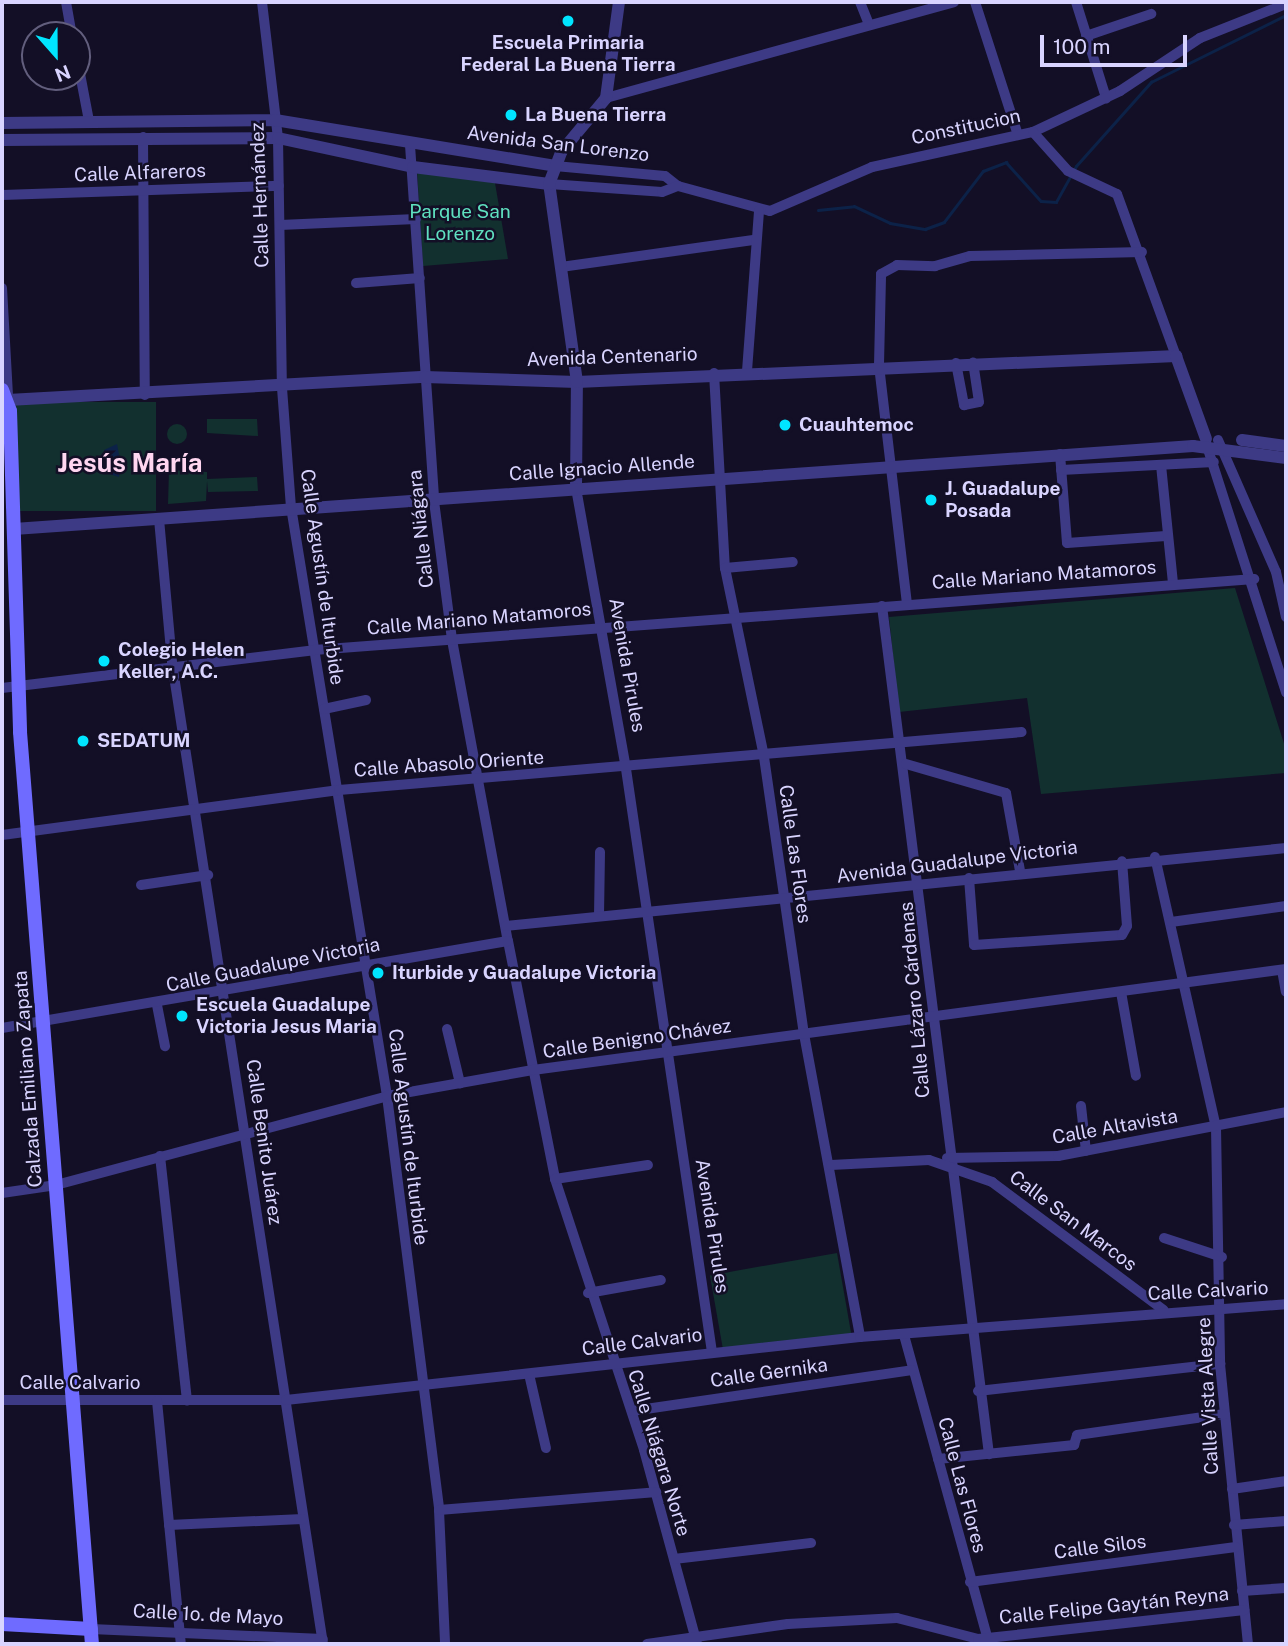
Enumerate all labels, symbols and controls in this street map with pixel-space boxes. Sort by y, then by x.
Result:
marker: Escuela Primaria Federal La Buena Tierra [560,13,576,29]
north arrow [21,21,91,91]
scale bar [1043,21,1190,65]
place label: Escuela Primaria Federal La Buena Tierra [461,32,675,76]
text: 100 m [1053,34,1110,59]
text: N [52,61,74,87]
place label: La Buena Tierra [525,104,666,126]
street label: Constitucion [909,104,1023,150]
marker: La Buena Tierra [503,107,519,123]
street label: Calle Hernández [246,122,274,268]
street label: Avenida San Lorenzo [466,122,650,166]
street label: Calle Alfareros [74,159,206,187]
park label: Parque San Lorenzo [409,201,511,245]
street label: Avenida Centenario [526,343,698,371]
place label: Cuauhtemoc [799,414,914,436]
marker: Cuauhtemoc [777,417,793,433]
district label: Jesús María [58,447,202,479]
street label: Calle Ignacio Allende [508,450,696,486]
street label: Calle Agustín de Iturbide [296,467,348,687]
street label: Calle Niágara [403,469,439,589]
place label: J. Guadalupe Posada [945,478,1060,522]
marker: J. Guadalupe Posada [923,492,939,508]
street label: Calle Mariano Matamoros [931,556,1157,594]
street label: Avenida Pirules [604,596,650,734]
street label: Calle Mariano Matamoros [366,598,592,640]
place label: Colegio Helen Keller, A.C. [118,639,245,683]
marker: Colegio Helen Keller, A.C. [96,653,112,669]
place label: SEDATUM [97,730,190,752]
marker: SEDATUM [75,733,91,749]
street label: Calle Abasolo Oriente [353,746,545,782]
street label: Calle Las Flores [774,783,816,925]
street label: Avenida Guadalupe Victoria [835,836,1079,888]
street label: Calle Lázaro Cárdenas [895,901,935,1099]
street label: Calle Guadalupe Victoria [164,933,382,997]
place label: Iturbide y Guadalupe Victoria [392,962,657,984]
marker: Iturbide y Guadalupe Victoria [370,965,386,981]
street label: Calzada Emiliano Zapata [9,970,47,1188]
place label: Escuela Guadalupe Victoria Jesus Maria [196,994,377,1038]
marker: Escuela Guadalupe Victoria Jesus Maria [174,1008,190,1024]
street label: Calle Benigno Chávez [541,1014,733,1064]
street label: Calle Agustín de Iturbide [383,1027,433,1247]
street label: Calle Benito Juárez [241,1058,287,1226]
street label: Calle Altavista [1050,1105,1180,1149]
street label: Avenida Pirules [690,1157,734,1295]
street label: Calle San Marcos [1005,1166,1141,1276]
street label: Calle Calvario [1147,1276,1269,1306]
street label: Calle Vista Alegre [1192,1316,1224,1476]
street label: Calle Calvario [580,1323,704,1361]
street label: Calle Gernika [709,1353,829,1393]
street label: Calle Niágara Norte [623,1367,695,1539]
street label: Calle Calvario [19,1372,141,1394]
street label: Calle Las Flores [933,1415,991,1555]
street label: Calle Silos [1053,1530,1147,1564]
street label: Calle Felipe Gaytán Reyna [998,1583,1230,1629]
street label: Calle 1o. de Mayo [132,1600,284,1630]

